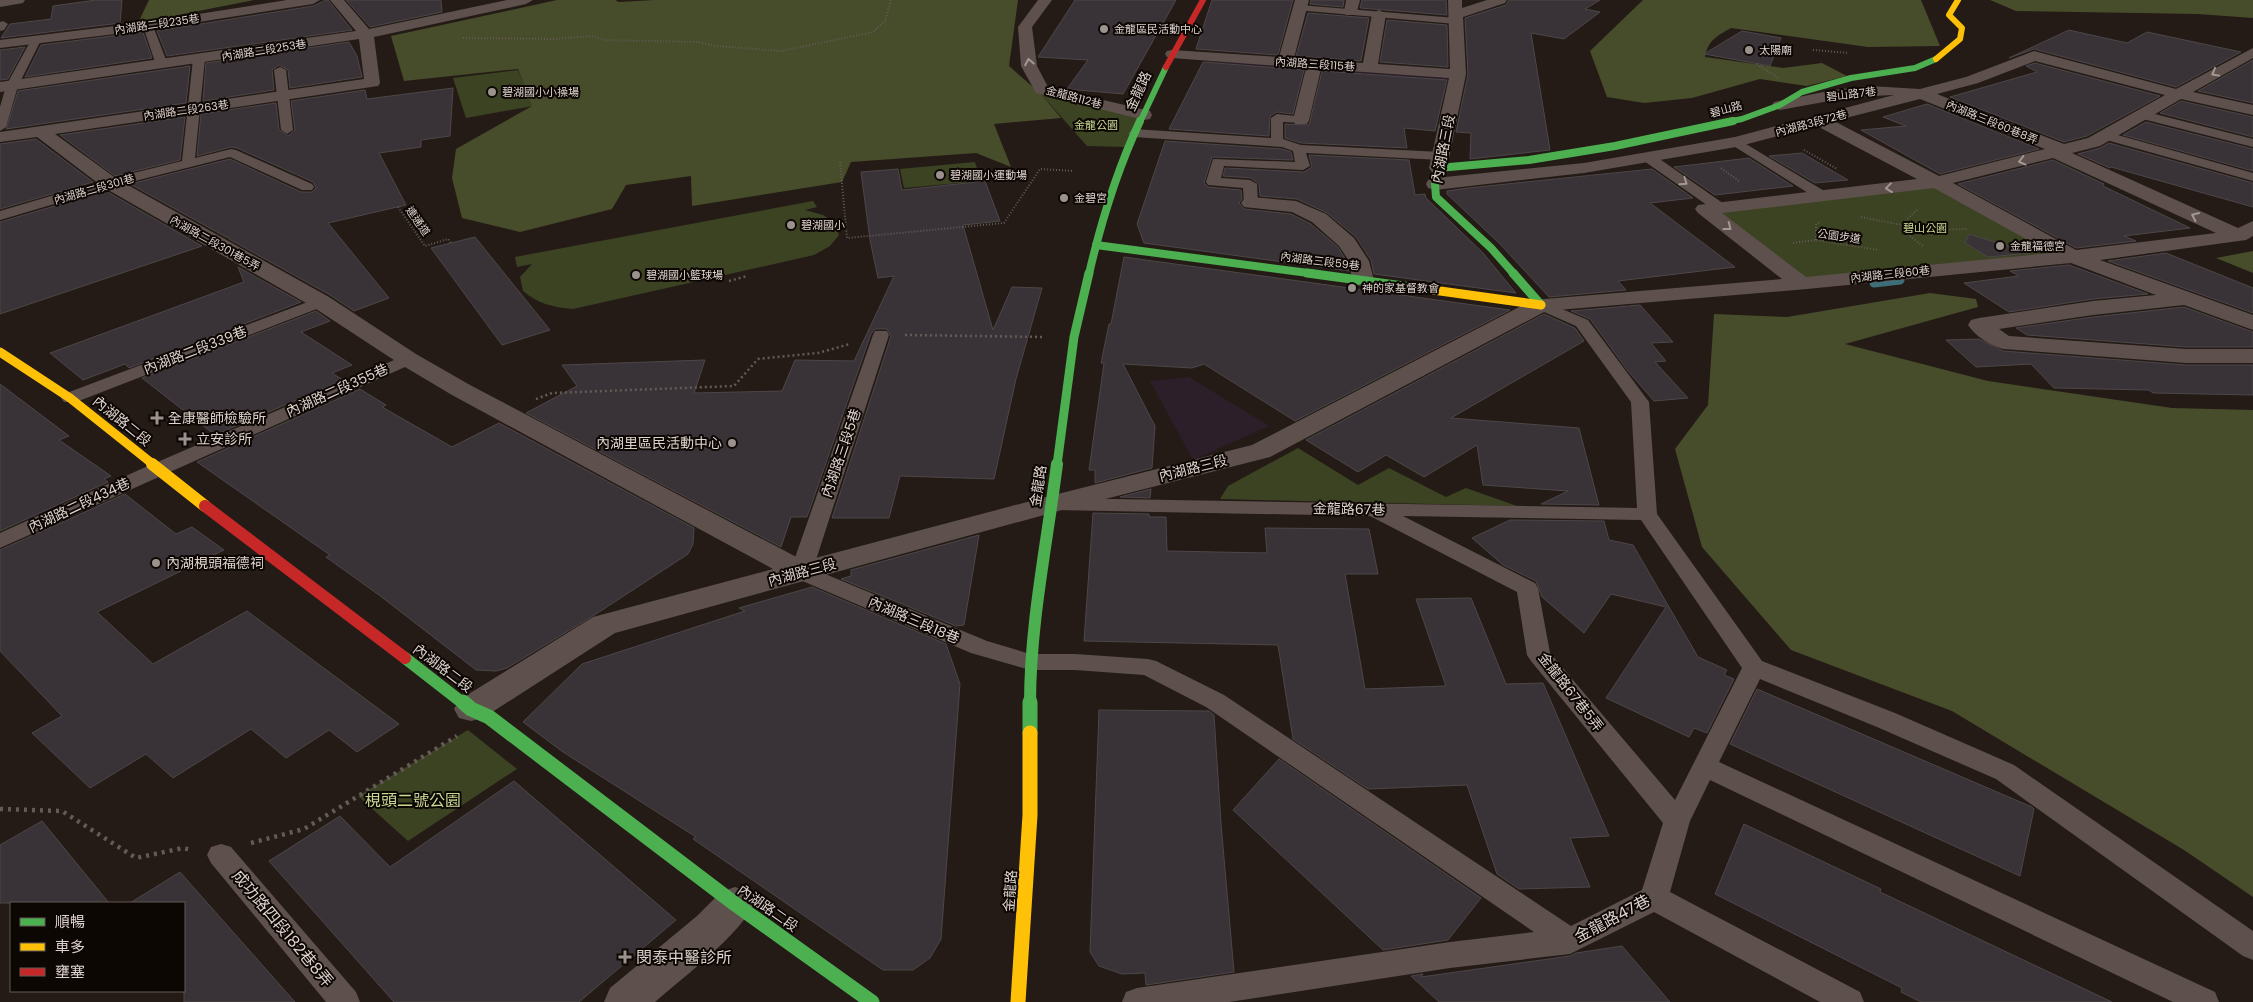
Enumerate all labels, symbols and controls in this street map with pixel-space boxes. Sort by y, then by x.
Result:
street label: 內湖路二段235巷 [113,10,201,38]
place label: 金龍區民活動中心 [1114,21,1202,37]
marker: 金龍區民活動中心 [1098,23,1110,35]
street label: 內湖路二段253巷 [220,35,308,65]
place label: 太陽廟 [1759,42,1792,58]
marker: 太陽廟 [1743,44,1755,56]
street label: 內湖路三段115巷 [1275,53,1355,75]
one-way arrow [1025,57,1035,66]
one-way arrow [2212,66,2221,76]
street label: 金龍路 [1120,68,1156,114]
street label: 金龍路112巷 [1044,82,1104,112]
street label: 碧山路7巷 [1825,83,1877,105]
place label: 碧湖國小小操場 [502,84,579,100]
marker: 碧湖國小小操場 [486,86,498,98]
street label: 內湖路二段263巷 [142,96,230,124]
street label: 內湖路三段60巷8弄 [1944,96,2040,148]
street label: 碧山路 [1708,97,1744,121]
street label: 內湖路3段72巷 [1773,106,1849,140]
street label: 內湖路三段 [1427,113,1459,185]
park label: 金龍公園 [1074,117,1118,133]
one-way arrow [2017,155,2026,166]
place label: 碧湖國小運動場 [950,167,1027,183]
marker: 碧湖國小運動場 [934,169,946,181]
street label: 內湖路二段301巷 [52,170,136,208]
one-way arrow [1678,176,1688,185]
one-way arrow [1885,182,1893,193]
place label: 金碧宮 [1074,190,1107,206]
marker: 金碧宮 [1058,192,1070,204]
street label: 連通道 [402,203,434,239]
street label: 內湖路二段301巷5弄 [167,212,263,274]
one-way arrow [2191,212,2200,222]
place label: 碧湖國小 [801,217,845,233]
marker: 碧湖國小 [785,219,797,231]
park label: 碧山公園 [1903,220,1947,236]
one-way arrow [1722,221,1731,229]
street label: 公園步道 [1816,225,1862,247]
place label: 金龍福德宮 [2010,238,2065,254]
marker: 金龍福德宮 [1994,240,2006,252]
street label: 內湖路三段59巷 [1279,248,1361,274]
street label: 內湖路三段60巷 [1849,262,1931,286]
place label: 碧湖國小籃球場 [646,267,723,283]
marker: 碧湖國小籃球場 [630,269,642,281]
place label: 神的家基督教會 [1362,280,1439,296]
marker: 神的家基督教會 [1346,282,1358,294]
street label: 內湖路二段339巷 [140,321,250,379]
street label: 內湖路二段355巷 [283,359,391,421]
street label: 內湖路二段 [89,391,155,451]
street label: 內湖路三段5巷 [816,406,866,500]
place label: 全康醫師檢驗所 [168,408,266,428]
marker: 全康醫師檢驗所 [150,411,164,425]
place label: 立安診所 [196,429,252,449]
marker: 立安診所 [178,432,192,446]
place label: 內湖里區民活動中心 [596,433,722,453]
marker: 內湖里區民活動中心 [726,437,738,449]
street label: 內湖路三段 [1157,450,1229,486]
street label: 金龍路 [1025,464,1051,508]
street label: 內湖路二段434巷 [25,473,133,537]
street label: 金龍路67巷 [1313,498,1385,520]
place label: 內湖梘頭福德祠 [166,553,264,573]
street label: 內湖路三段 [766,553,838,591]
marker: 內湖梘頭福德祠 [150,557,162,569]
street label: 內湖路三段18巷 [865,592,963,648]
street label: 內湖路二段 [409,639,477,697]
street label: 金龍路67巷5弄 [1534,648,1608,736]
park label: 梘頭二號公園 [365,789,461,812]
street label: 成功路四段182巷8弄 [227,865,339,992]
street label: 金龍路 [999,869,1021,913]
street label: 內湖路二段 [734,880,802,936]
street label: 金龍路47巷 [1570,889,1654,948]
legend [10,902,185,992]
text: 順暢 [55,911,85,932]
text: 車多 [55,936,85,957]
place label: 閔泰中醫診所 [636,946,732,969]
marker: 閔泰中醫診所 [618,950,632,964]
text: 壅塞 [55,961,85,982]

